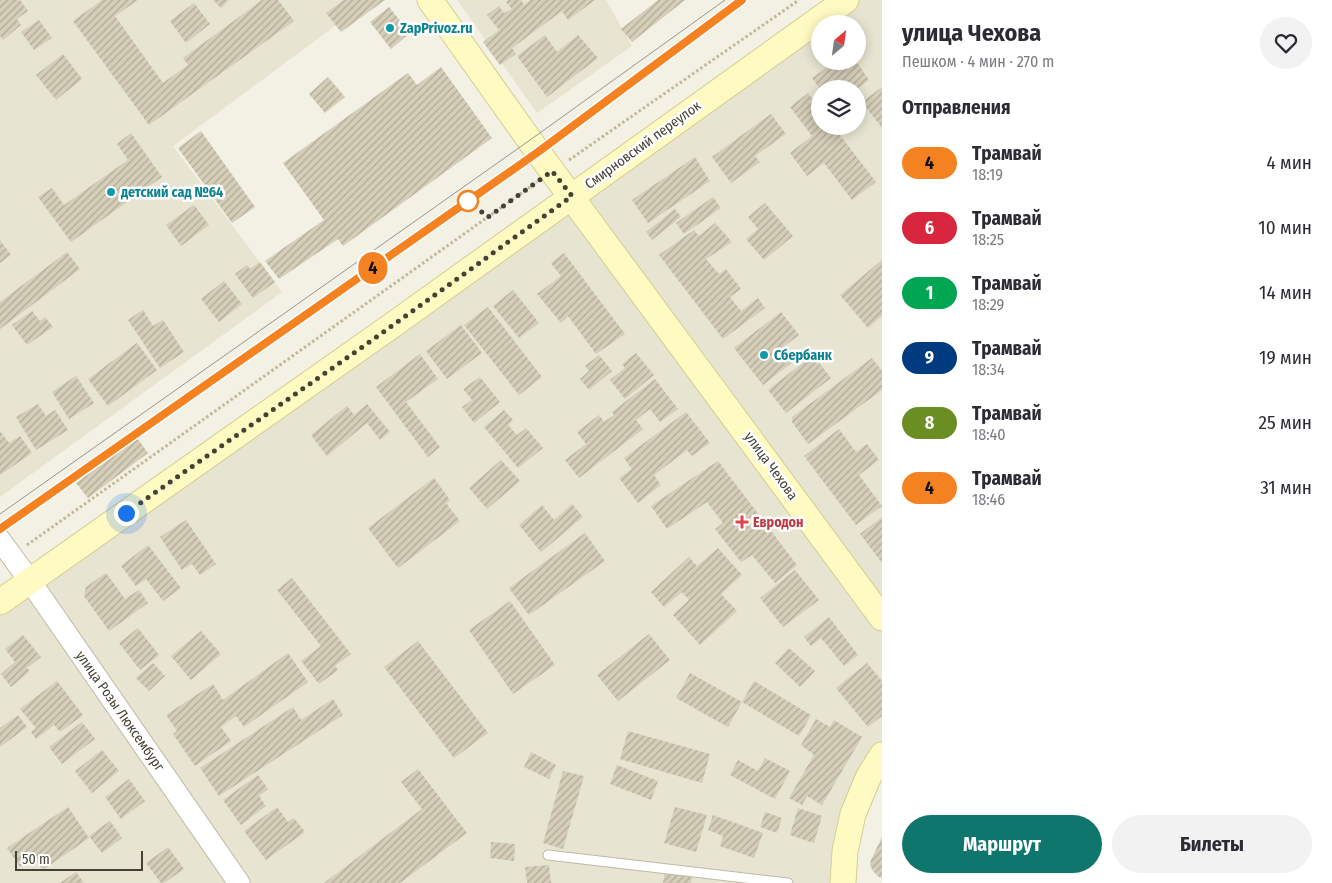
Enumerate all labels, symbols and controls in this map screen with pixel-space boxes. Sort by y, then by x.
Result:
north arrow [811,15,866,70]
map controls [811,15,866,135]
button: heart [1260,17,1312,69]
text: улица Чехова [902,19,1041,47]
place label: ZapPrivoz.ru [400,20,473,37]
marker: ZapPrivoz.ru [384,22,396,34]
text: Пешком · 4 мин · 270 m [902,52,1054,71]
button: layers [811,80,866,135]
text: Отправления [902,96,1011,119]
street label: Смирновский переулок [582,97,705,193]
text: Трамвай [972,142,1042,165]
text: 4 мин [1266,151,1312,174]
text: 4 [925,152,934,174]
text: 18:19 [972,165,1003,184]
place label: детский сад №64 [120,184,223,201]
marker: детский сад №64 [105,186,117,198]
unlabelled marker [457,190,479,212]
text: Трамвай [972,207,1042,230]
text: 10 мин [1258,216,1312,239]
text: 6 [925,217,934,239]
text: 18:25 [972,230,1004,249]
line badge: 4 [357,252,389,284]
text: 4 [368,257,378,279]
text: Трамвай [972,272,1042,295]
text: 14 мин [1259,281,1312,304]
text: 1 [926,282,933,304]
text: 18:29 [972,295,1004,314]
text: Трамвай [972,337,1042,360]
text: 19 мин [1259,346,1312,369]
place label: Сбербанк [774,347,833,364]
text: 9 [925,347,934,369]
marker: Сбербанк [758,349,770,361]
text: 18:34 [972,360,1005,379]
text: Трамвай [972,402,1042,425]
text: 25 мин [1259,411,1312,434]
text: 8 [925,412,934,434]
text: 18:40 [972,425,1006,444]
street label: улица Чехова [741,429,801,503]
text: Трамвай [972,467,1042,490]
text: 31 мин [1260,476,1312,499]
text: 4 [925,477,934,499]
text: 18:46 [972,490,1005,509]
your location [114,501,139,526]
place label: Евродон [753,514,803,531]
marker: Евродон [735,515,749,529]
street label: улица Розы Люксембург [72,647,168,775]
button: Маршрут [902,815,1102,873]
button: Билеты [1112,815,1312,873]
scale bar [15,848,142,871]
text: 50 m [22,851,50,868]

